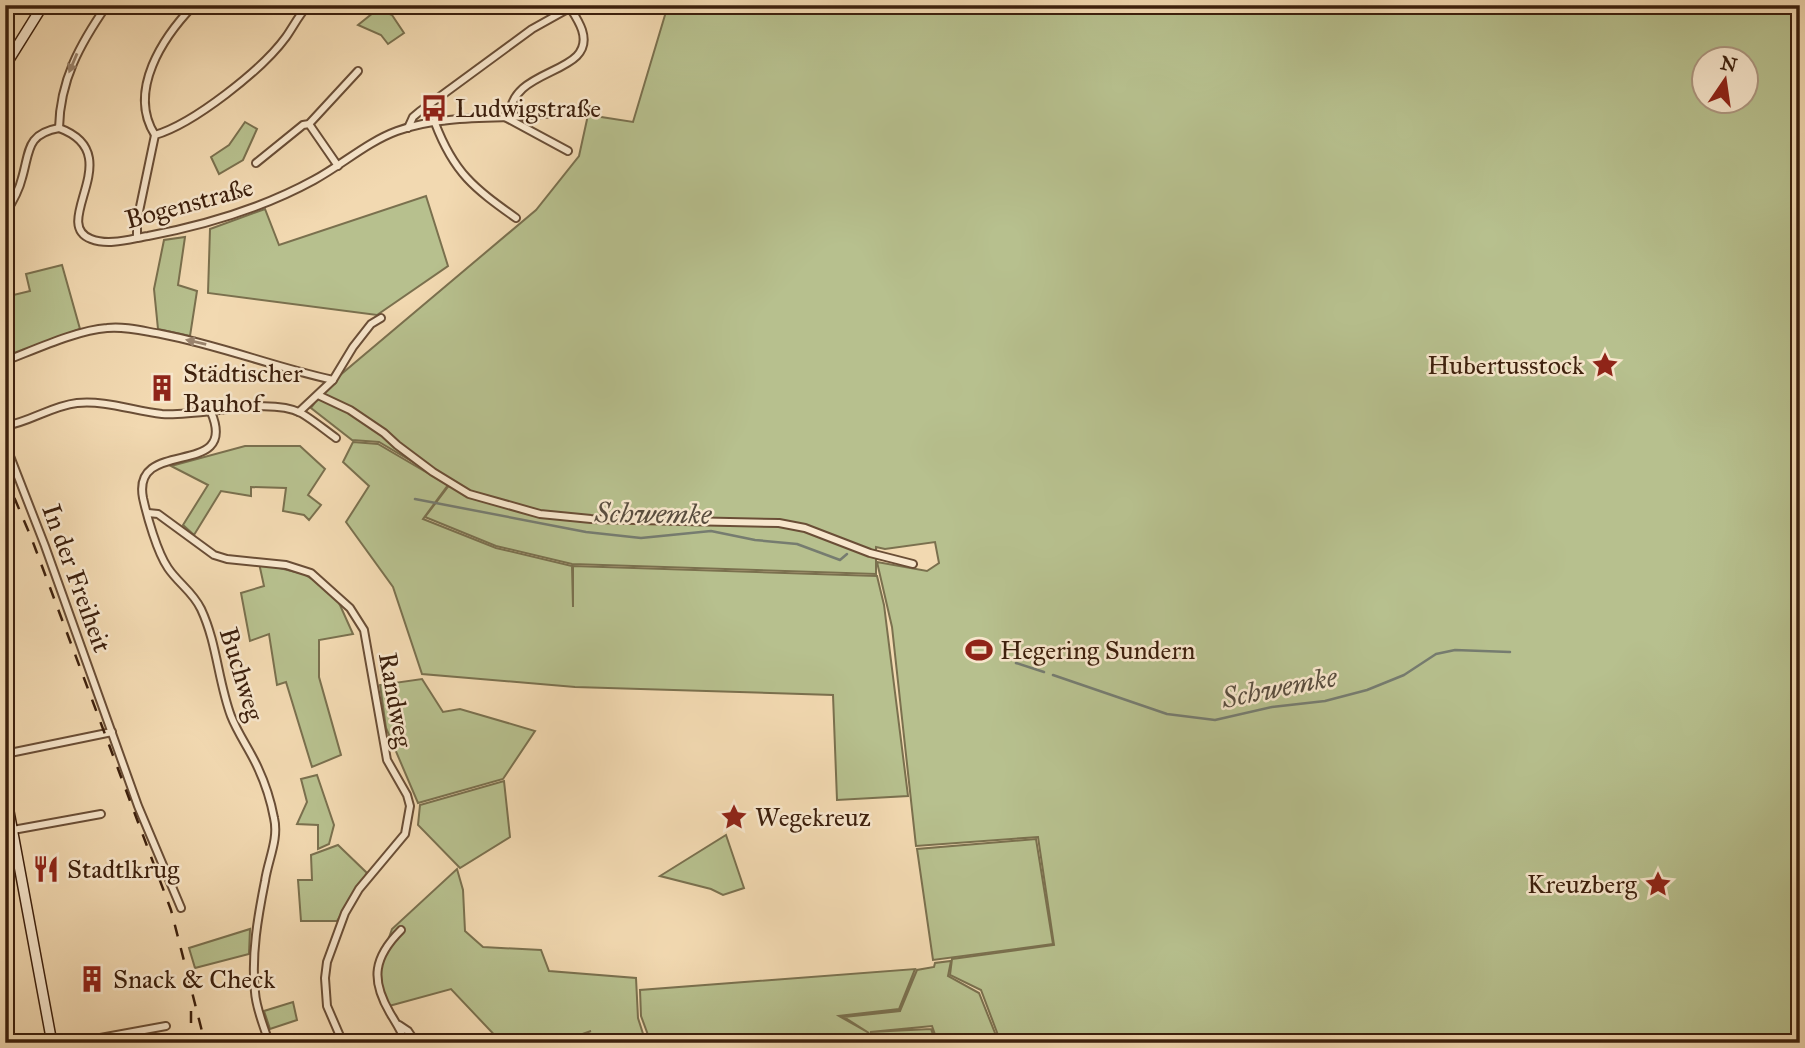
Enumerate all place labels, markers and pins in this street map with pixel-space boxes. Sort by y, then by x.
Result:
place label: Ludwigstraße [455,92,601,124]
bus stop icon: Ludwigstraße [419,93,449,123]
place label: Hubertusstock [1427,349,1585,381]
place icon: Hubertusstock [1590,350,1620,380]
place label: Städtischer Bauhof [183,357,303,419]
building icon: Städtischer Bauhof [147,373,177,403]
place label: Hegering Sundern [1000,634,1195,666]
sports icon: Hegering Sundern [964,635,994,665]
place label: Wegekreuz [755,801,871,833]
place icon: Wegekreuz [719,802,749,832]
place label: Stadtlkrug [67,853,180,885]
restaurant icon: Stadtlkrug [31,854,61,884]
place label: Kreuzberg [1527,868,1638,900]
place icon: Kreuzberg [1643,869,1673,899]
place label: Snack & Check [113,963,276,995]
building icon: Snack & Check [77,964,107,994]

